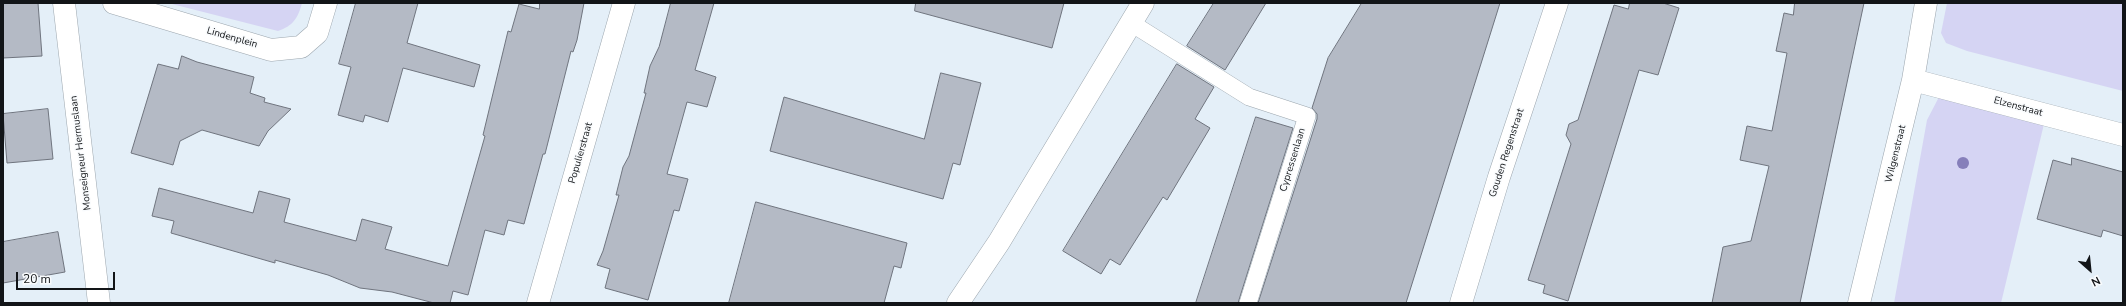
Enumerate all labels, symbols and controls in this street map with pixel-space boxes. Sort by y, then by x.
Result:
street label: Lindenplein [205,25,259,51]
street label: Monseigneur Hermuslaan [68,95,94,211]
street label: Elzenstraat [1992,95,2044,119]
street label: Gouden Regenstraat [1487,107,1527,199]
street label: Populierstraat [567,121,595,185]
street label: Wilgenstraat [1883,124,1909,184]
street label: Cypressenlaan [1278,127,1308,193]
north arrow [2070,250,2110,290]
scale bar [18,264,117,290]
text: 20 m [23,271,51,287]
text: N [2089,273,2103,290]

